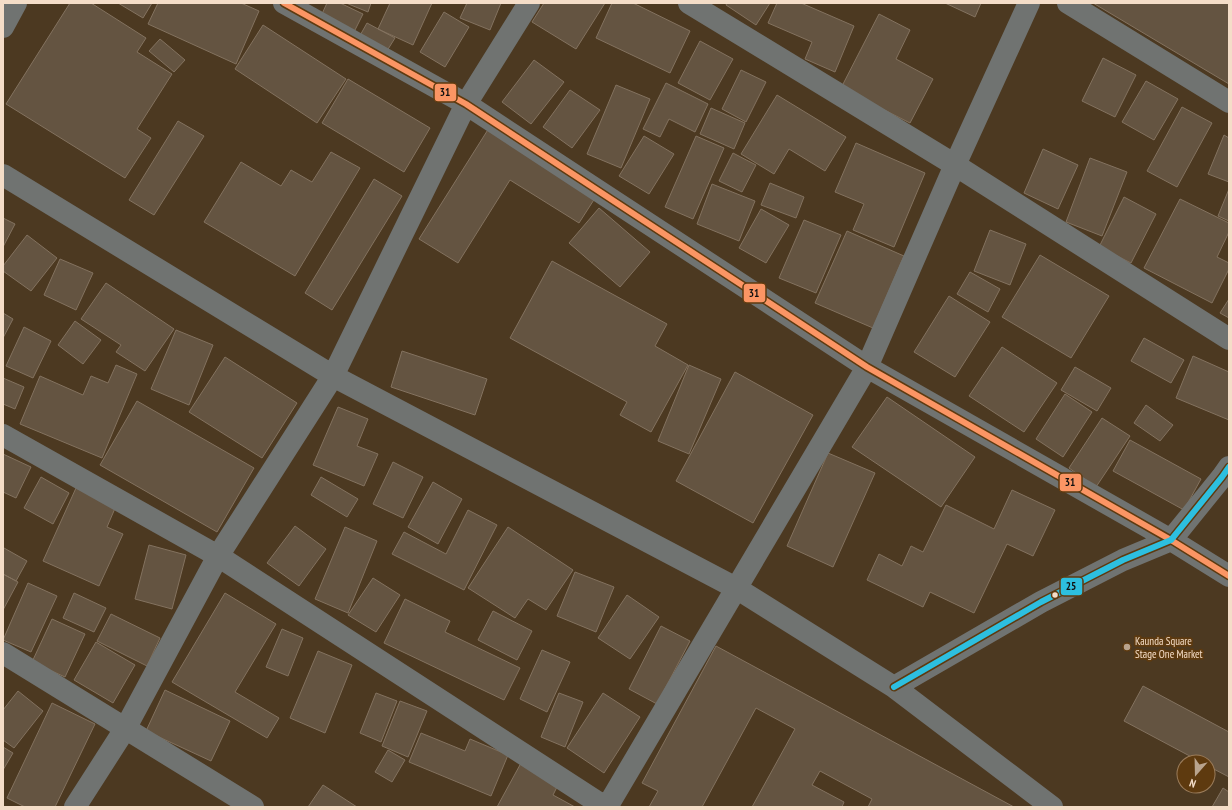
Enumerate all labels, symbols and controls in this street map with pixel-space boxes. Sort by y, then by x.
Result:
line badge: 31 [434,83,457,102]
text: 31 [440,85,450,99]
line badge: 31 [743,283,766,303]
text: 31 [749,286,759,300]
line badge: 31 [1059,473,1082,492]
text: 31 [1065,475,1075,489]
line badge: 25 [1060,577,1083,596]
text: 25 [1066,579,1076,593]
unlabelled marker [1050,590,1060,600]
place label: Kaunda Square Stage One Market [1135,634,1203,661]
marker: Kaunda Square Stage One Market [1122,642,1132,652]
north arrow [1176,754,1216,794]
text: N [1187,776,1198,791]

